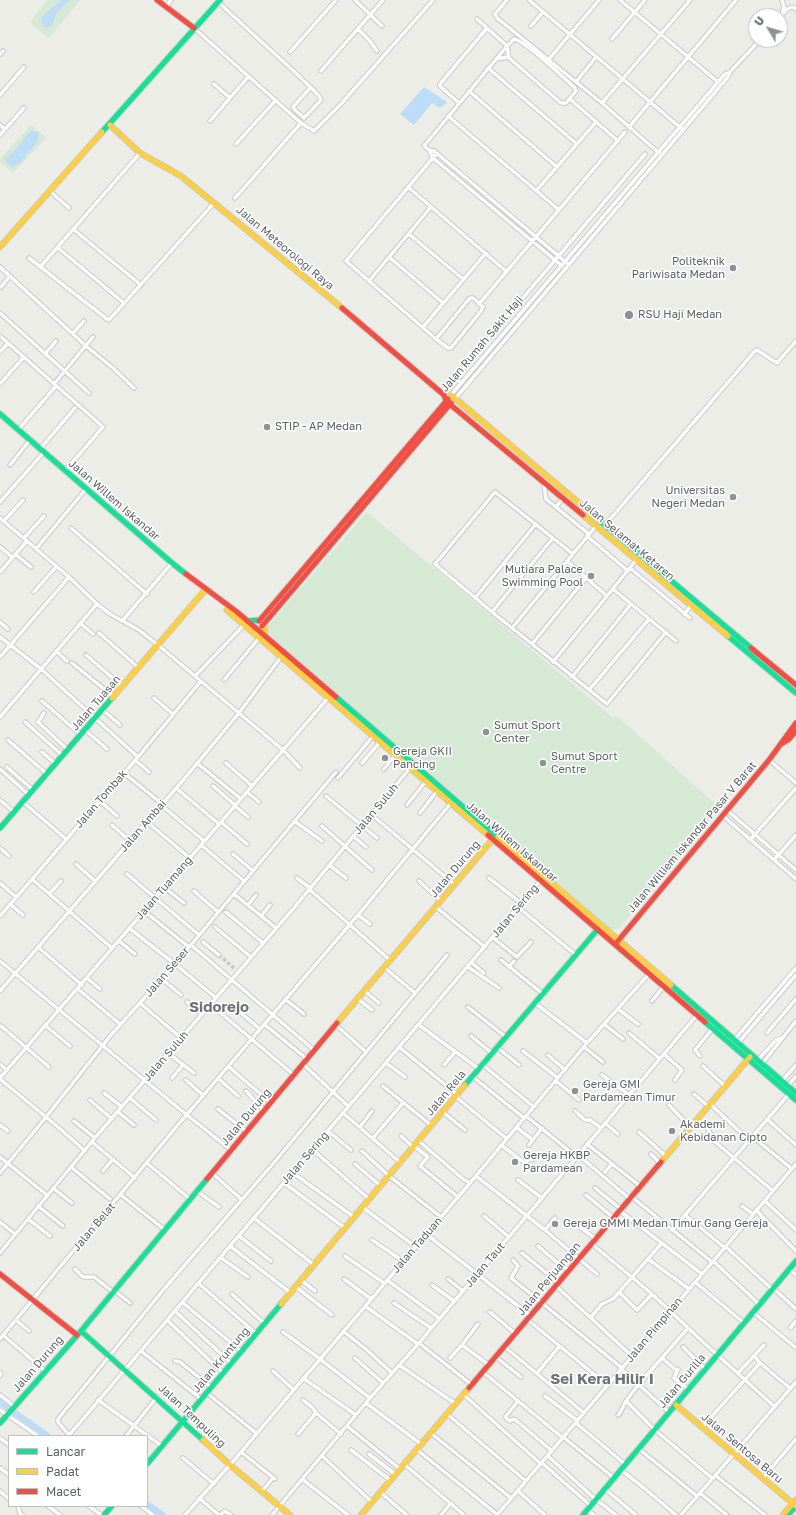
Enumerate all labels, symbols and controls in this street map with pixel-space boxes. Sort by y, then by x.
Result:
north arrow [748,8,788,48]
text: U [751,14,767,28]
street label: Jalan Meteorologi Raya [233,203,337,293]
place label: Politeknik Pariwisata Medan [632,255,725,281]
marker: Politeknik Pariwisata Medan [728,263,738,273]
street label: Jalan Rumah Sakit Haji [438,293,526,395]
place label: RSU Haji Medan [638,308,722,322]
marker: RSU Haji Medan [623,309,635,321]
place label: STIP - AP Medan [275,420,362,434]
marker: STIP - AP Medan [262,422,272,432]
street label: Jalan Willem Iskandar [66,457,162,543]
place label: Universitas Negeri Medan [652,484,725,510]
marker: Universitas Negeri Medan [728,492,738,502]
street label: Jalan Selamat Ketaren [577,497,677,583]
place label: Mutiara Palace Swimming Pool [502,563,583,589]
marker: Mutiara Palace Swimming Pool [586,571,596,581]
street label: Jalan Tuasan [68,673,124,733]
place label: Sumut Sport Center [494,719,561,745]
marker: Sumut Sport Center [481,727,491,737]
place label: Gereja GKII Pancing [393,745,452,771]
place label: Sumut Sport Centre [551,750,618,776]
marker: Gereja GKII Pancing [380,753,390,763]
marker: Sumut Sport Centre [538,758,548,768]
street label: Jalan Williem Iskandar Pasar V Barat [625,759,759,915]
street label: Jalan Tombak [72,767,130,831]
street label: Jalan Suluh [351,781,401,837]
street label: Jalan Ambai [117,797,169,855]
street label: Jalan Willem Iskandar [464,799,560,885]
street label: Jalan Durung [427,838,483,900]
street label: Jalan Tuamang [133,854,195,922]
street label: Jalan Sering [489,882,541,940]
street label: Jalan Seser [142,944,192,1000]
district label: Sidorejo [189,998,249,1016]
street label: Jalan Suluh [141,1028,191,1084]
street label: Jalan Rela [423,1068,469,1118]
place label: Gereja GMI Pardamean Timur [583,1078,676,1104]
street label: Jalan Durung [218,1086,274,1148]
marker: Gereja GMI Pardamean Timur [570,1086,580,1096]
place label: Akademi Kebidanan Cipto [680,1118,767,1144]
marker: Akademi Kebidanan Cipto [667,1126,677,1136]
street label: Jalan Sering [278,1129,332,1187]
place label: Gereja HKBP Pardamean [523,1149,590,1175]
marker: Gereja HKBP Pardamean [510,1157,520,1167]
street label: Jalan Belat [70,1200,118,1254]
street label: Jalan Taduan [389,1214,445,1276]
place label: Gereja GMMI Medan Timur Gang Gereja [563,1217,768,1231]
marker: Gereja GMMI Medan Timur Gang Gereja [550,1219,560,1229]
street label: Jalan Taut [462,1240,508,1290]
street label: Jalan Perjuangan [514,1240,584,1318]
street label: Jalan Pimpinan [623,1295,685,1365]
street label: Jalan Kruntung [190,1325,252,1395]
street label: Jalan Durung [10,1333,66,1395]
street label: Jalan Gurilla [656,1351,708,1411]
district label: Sei Kera Hilir I [550,1370,654,1388]
street label: Jalan Tempuling [156,1382,228,1450]
street label: Jalan Sentosa Baru [699,1410,785,1486]
legend [8,1435,148,1507]
text: Lancar [46,1444,85,1459]
text: Padat [46,1464,79,1479]
text: Macet [46,1484,81,1499]

